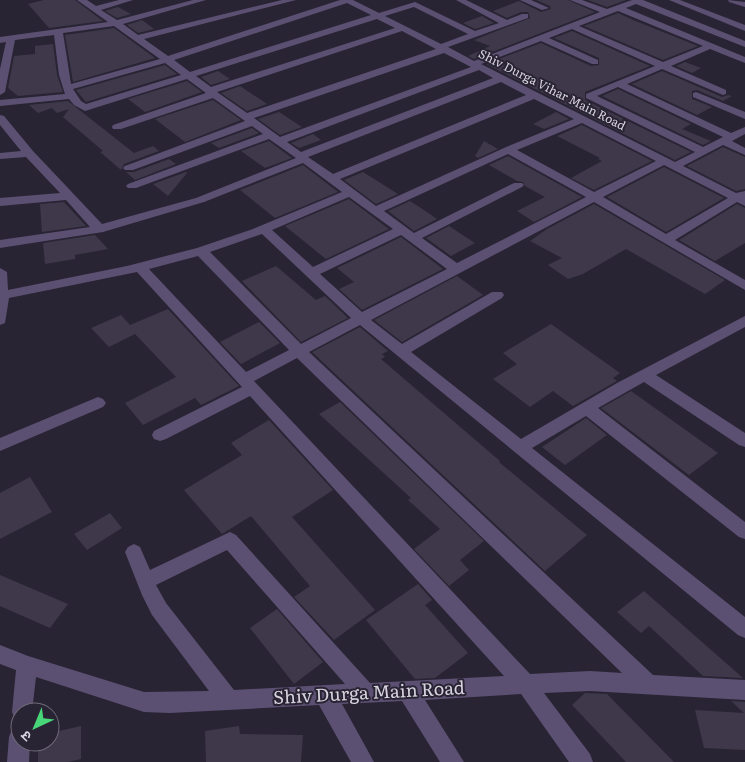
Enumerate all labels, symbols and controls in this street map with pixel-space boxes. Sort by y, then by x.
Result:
street label: Shiv Durga Vihar Main Road [476,44,630,134]
street label: Shiv Durga Main Road [272,673,465,710]
north arrow [10,702,60,752]
text: उ [15,726,35,747]

